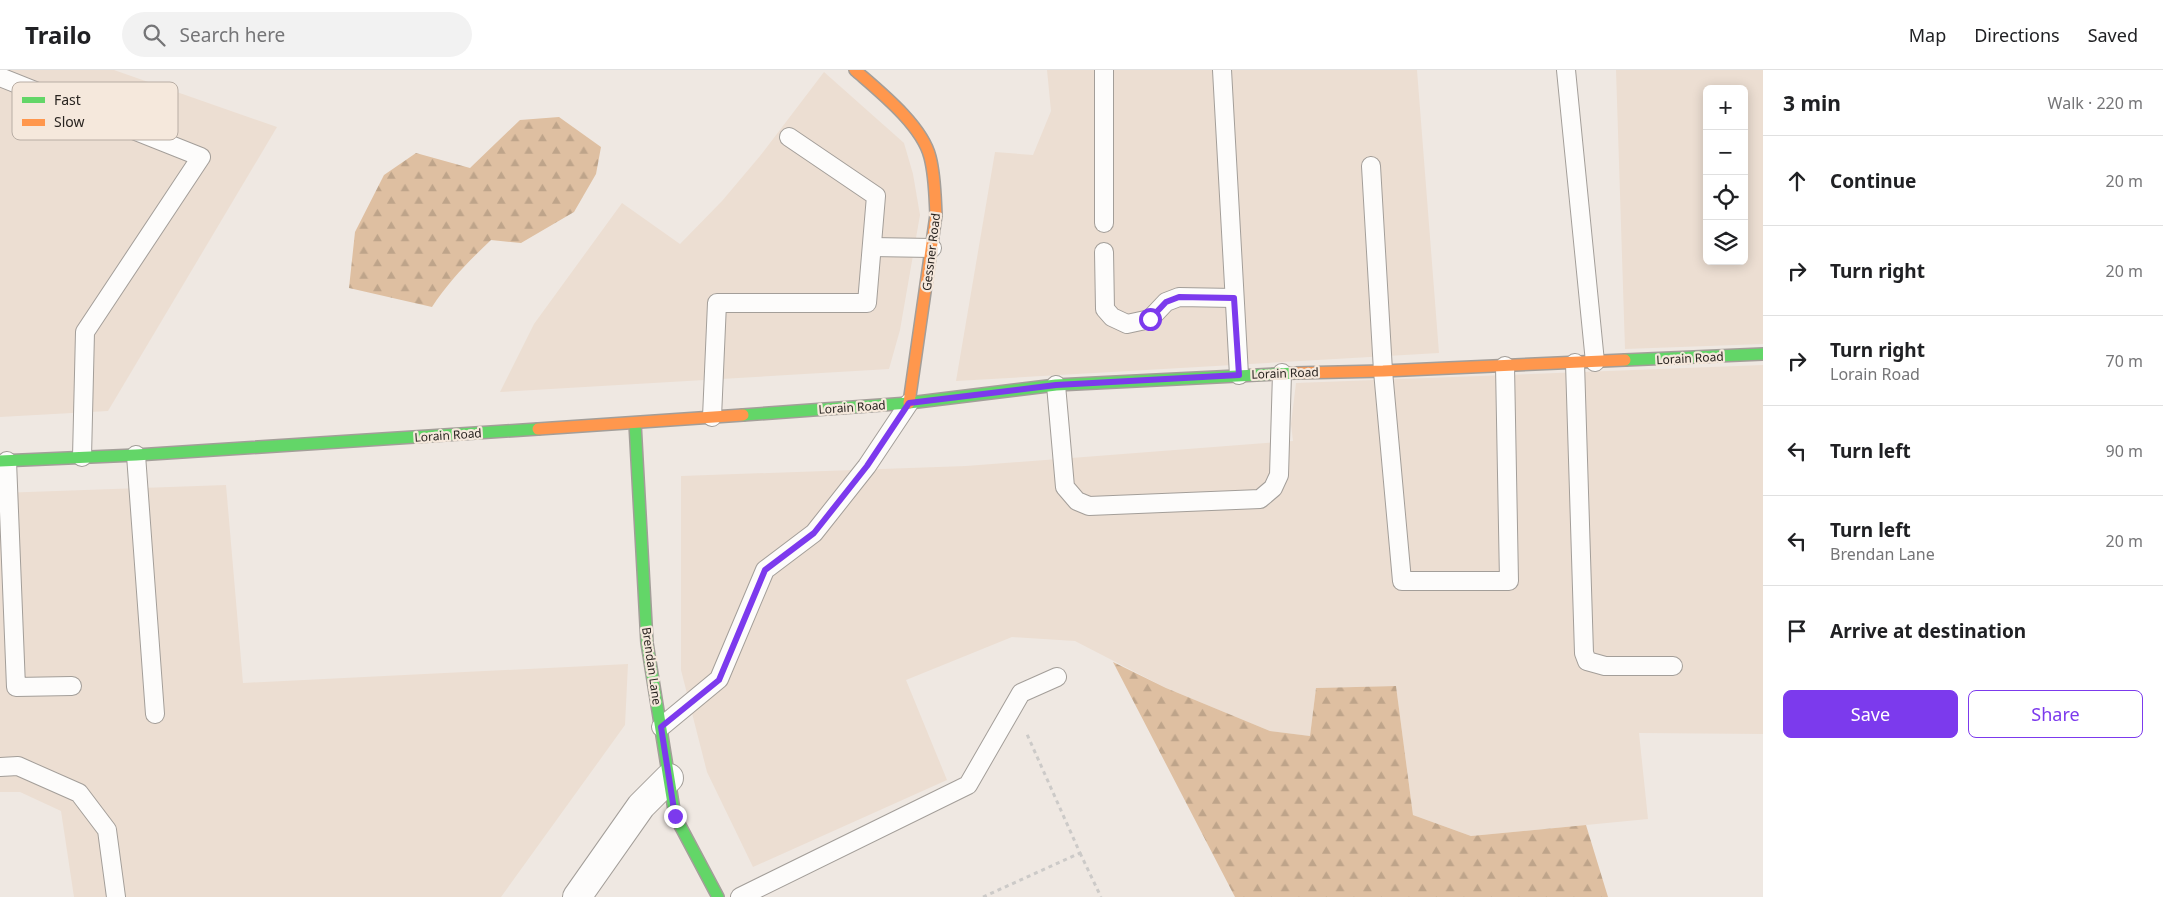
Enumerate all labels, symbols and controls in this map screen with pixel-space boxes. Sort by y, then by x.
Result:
search box [122,12,472,57]
text: Trailo [25,18,92,51]
icon: search [140,21,168,49]
text: Search here [180,22,285,48]
text: Map [1909,23,1946,47]
text: Directions [1974,23,2060,47]
text: Saved [2088,23,2138,47]
legend [12,82,178,140]
map controls [1703,85,1748,265]
button: + [1703,85,1748,130]
text: 3 min [1783,89,1841,117]
text: Fast [54,90,81,109]
text: Walk · 220 m [2048,92,2143,114]
text: Slow [54,112,85,131]
button: − [1703,130,1748,175]
icon: ahead [1783,167,1811,195]
text: Continue [1830,168,1916,194]
text: 20 m [2106,170,2143,192]
button: locate [1703,175,1748,220]
street label: Gessner Road [918,212,944,292]
button: layers [1703,220,1748,265]
icon: right [1783,257,1811,285]
text: Turn right [1830,258,1925,284]
text: 20 m [2106,260,2143,282]
route start [1139,308,1162,331]
text: Turn right [1830,337,1925,363]
icon: right [1783,347,1811,375]
street label: Lorain Road [1656,348,1724,368]
text: 70 m [2106,350,2143,372]
street label: Lorain Road [1251,363,1319,383]
text: Lorain Road [1830,363,1920,385]
street label: Lorain Road [818,396,886,418]
street label: Lorain Road [414,424,482,446]
icon: left [1783,437,1811,465]
text: Turn left [1830,438,1911,464]
text: 90 m [2106,440,2143,462]
text: Turn left [1830,517,1911,543]
icon: left [1783,527,1811,555]
text: 20 m [2106,530,2143,552]
text: Brendan Lane [1830,543,1935,565]
icon: arrive [1783,617,1811,645]
text: Arrive at destination [1830,618,2026,644]
street label: Brendan Lane [638,626,666,706]
button: Save [1783,690,1958,738]
button: Share [1968,690,2143,738]
route end [664,805,687,828]

